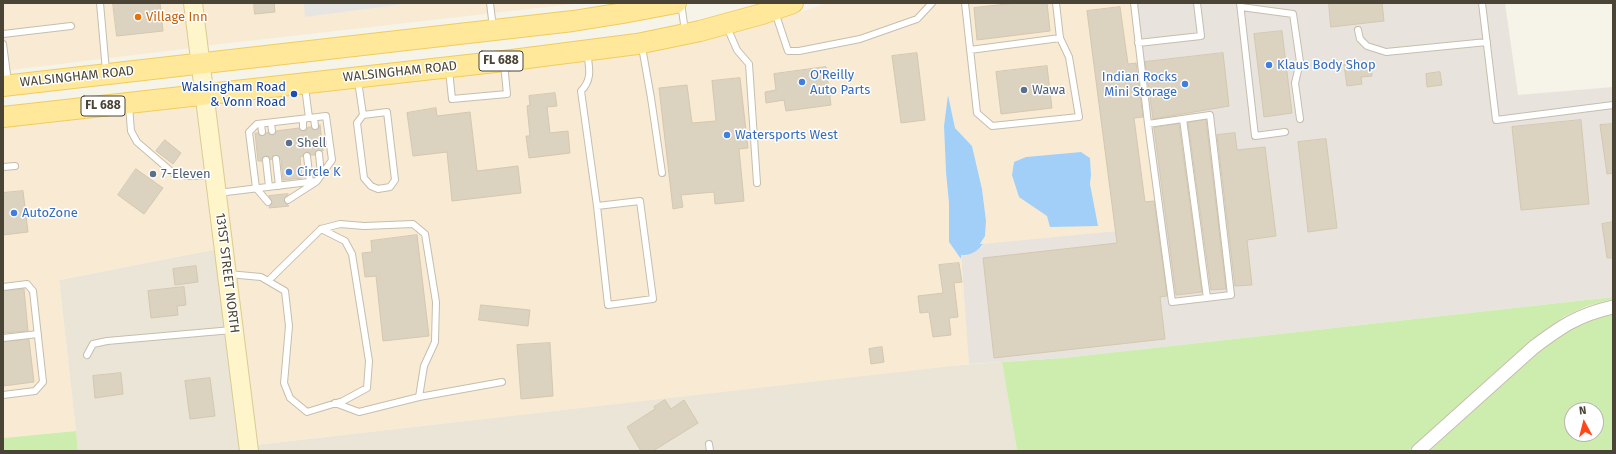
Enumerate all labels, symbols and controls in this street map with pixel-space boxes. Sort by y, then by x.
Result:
place label: Village Inn [146,9,208,25]
marker: Village Inn [133,12,143,22]
road number: FL 688 [479,51,523,71]
place label: Klaus Body Shop [1277,57,1376,73]
street label: WALSINGHAM ROAD [342,58,458,86]
marker: Klaus Body Shop [1264,60,1274,70]
street label: WALSINGHAM ROAD [19,63,135,91]
place label: O'Reilly Auto Parts [810,67,870,98]
place label: Indian Rocks Mini Storage [1102,69,1177,100]
marker: O'Reilly Auto Parts [797,77,807,87]
place label: Walsingham Road & Vonn Road [182,79,286,110]
marker: Indian Rocks Mini Storage [1180,79,1190,89]
place label: Wawa [1032,82,1066,98]
marker: Wawa [1019,85,1029,95]
marker: Walsingham Road & Vonn Road [289,89,299,99]
road number: FL 688 [81,96,125,116]
place label: Watersports West [735,127,838,143]
marker: Watersports West [722,130,732,140]
place label: Shell [297,135,326,151]
marker: Shell [284,138,294,148]
place label: Circle K [297,164,341,180]
place label: 7-Eleven [161,166,211,182]
marker: Circle K [284,167,294,177]
marker: 7-Eleven [148,169,158,179]
place label: AutoZone [22,205,78,221]
marker: AutoZone [9,208,19,218]
street label: 131ST STREET NORTH [212,212,242,334]
north arrow [1564,402,1604,442]
text: N [1578,404,1587,417]

